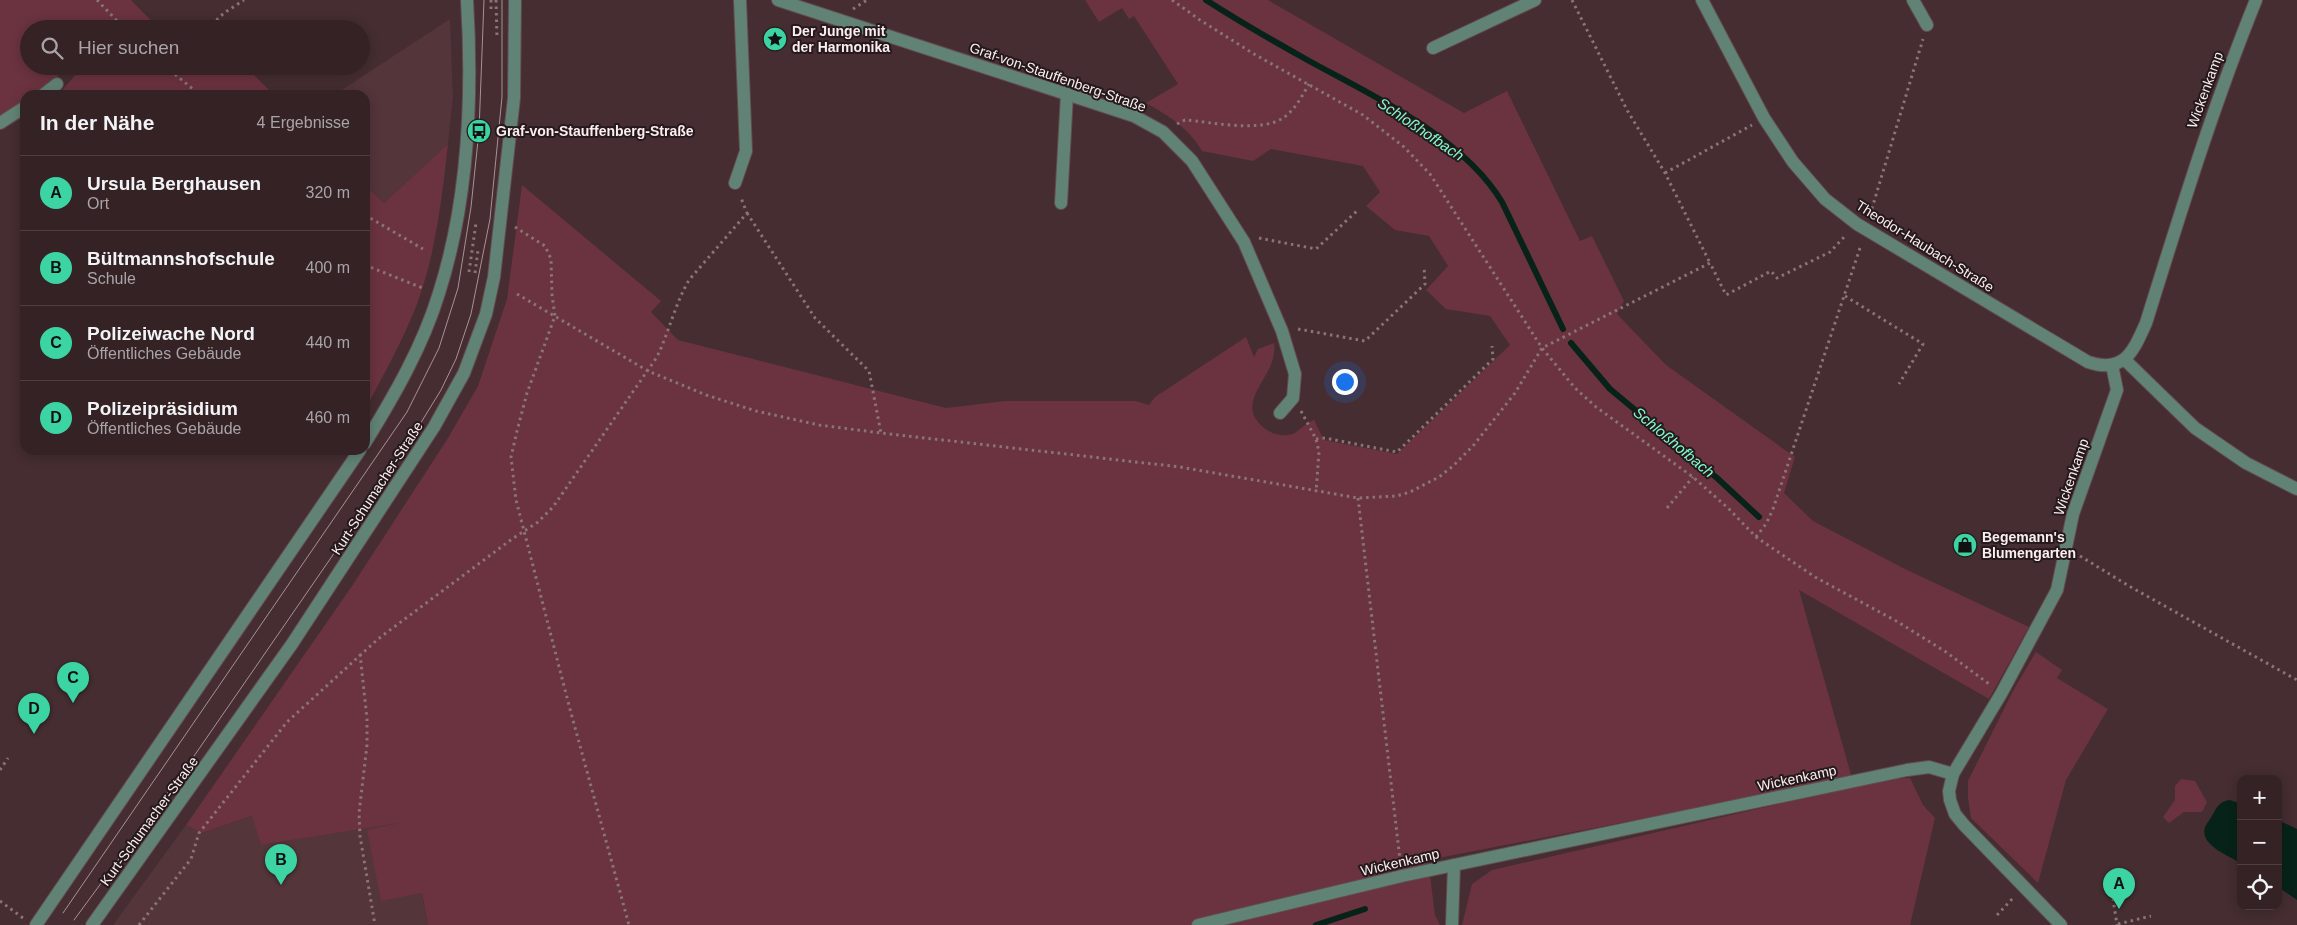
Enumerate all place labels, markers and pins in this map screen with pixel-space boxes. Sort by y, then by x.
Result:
place label: Der Junge mit der Harmonika [792,23,890,55]
place icon: Der Junge mit der Harmonika [762,26,788,52]
bus stop icon: Graf-von-Stauffenberg-Straße [466,118,492,144]
place label: Graf-von-Stauffenberg-Straße [496,123,694,139]
place label: Begemann's Blumengarten [1982,529,2076,561]
shop icon: Begemann's Blumengarten [1952,532,1978,558]
pin: C [57,662,89,703]
pin: D [18,693,50,734]
pin: B [265,844,297,885]
pin: A [2103,868,2135,909]

